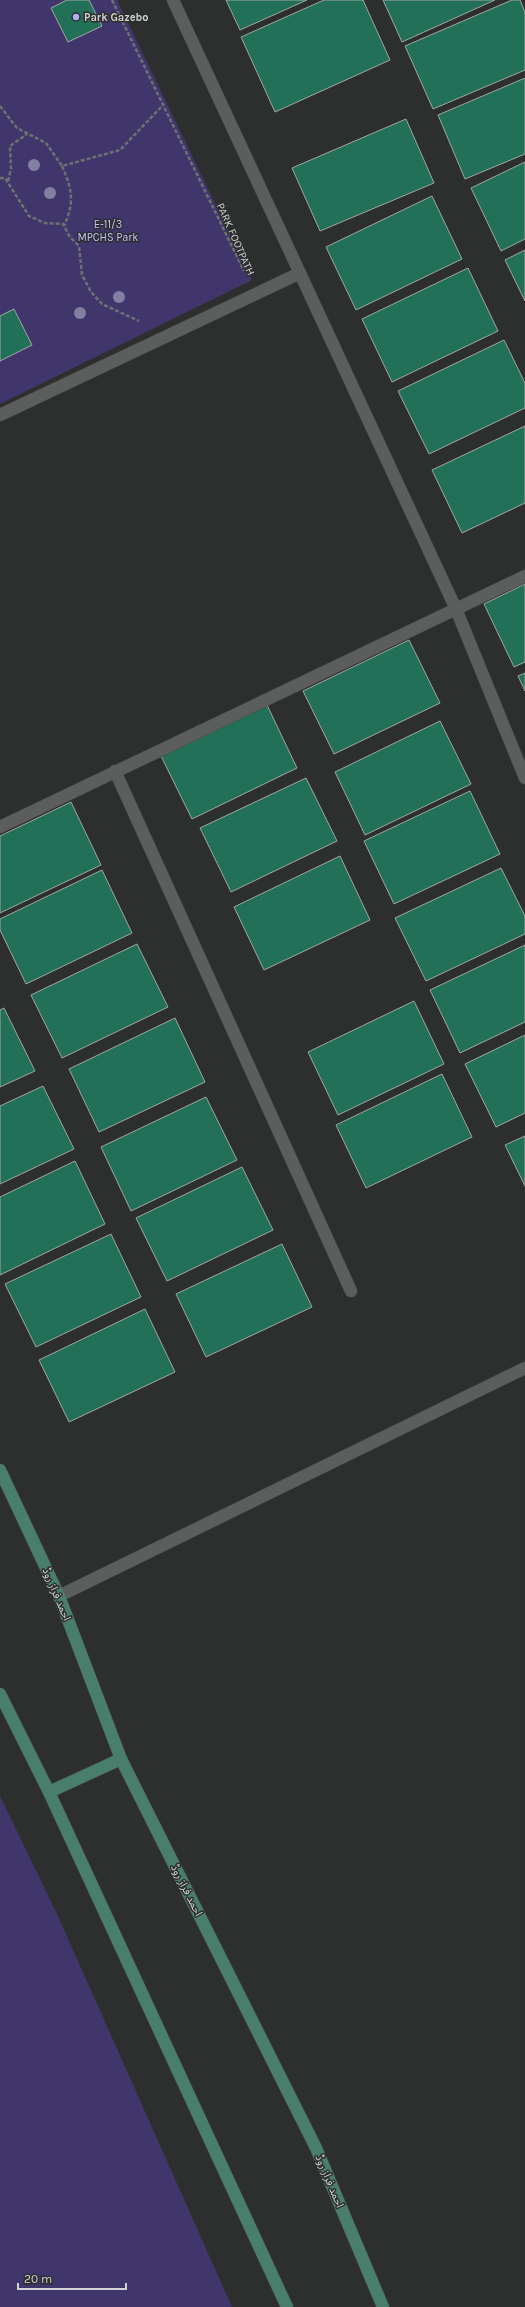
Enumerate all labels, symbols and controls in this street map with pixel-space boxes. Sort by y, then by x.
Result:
place label: Park Gazebo [84,11,149,24]
marker: Park Gazebo [71,12,81,22]
street label: PARK FOOTPATH [214,201,257,277]
park label: E-11/3 MPCHS Park [77,218,139,244]
street label: احمد فراز روڈ [40,1566,74,1623]
street label: احمد فراز روڈ [168,1862,205,1918]
street label: احمد فراز روڈ [313,2153,347,2210]
scale bar [18,2265,126,2291]
text: 20 m [24,2272,52,2286]

